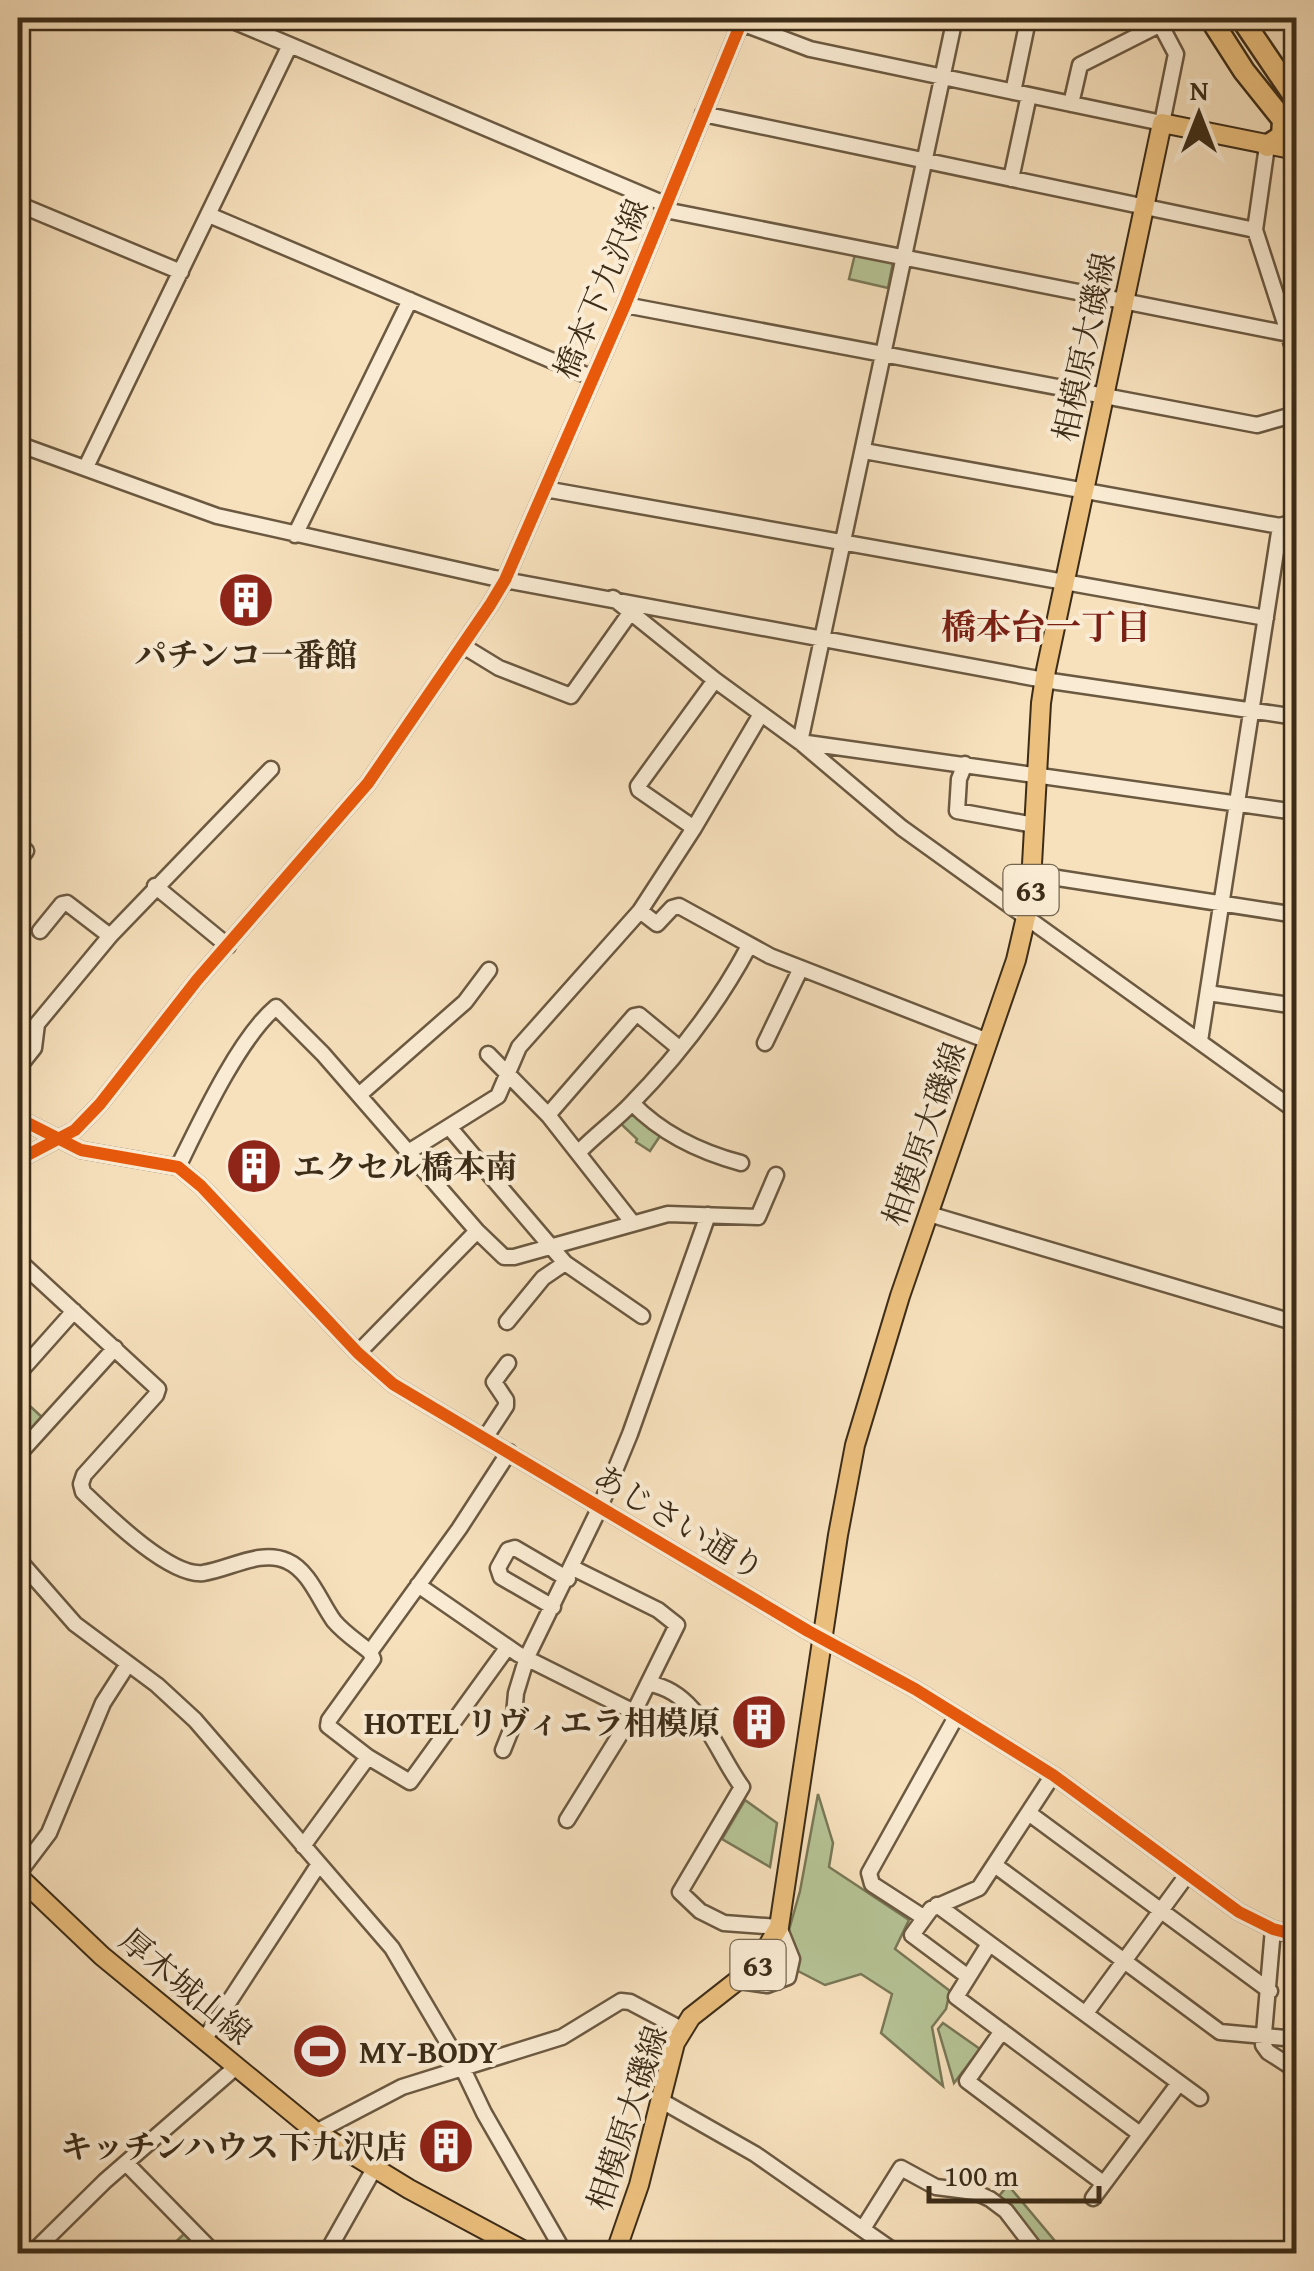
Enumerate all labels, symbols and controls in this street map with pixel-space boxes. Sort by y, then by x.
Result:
north arrow [1149,65,1249,165]
text: N [1190,69,1209,110]
street label: 橋本下九沢線 [542,191,660,387]
street label: 相模原大磯線 [1041,248,1127,446]
building icon: パチンコ一番館 [216,570,276,630]
district label: 橋本台一丁目 [941,601,1151,652]
place label: パチンコ一番館 [135,631,357,678]
road number: 63 [1004,865,1058,915]
street label: 相模原大磯線 [871,1036,977,1232]
building icon: エクセル橋本南 [224,1136,284,1196]
place label: エクセル橋本南 [293,1143,517,1190]
street label: あじさい通り [585,1452,773,1592]
building icon: HOTEL リヴィエラ相模原 [729,1692,789,1752]
place label: HOTEL リヴィエラ相模原 [364,1699,720,1746]
street label: 厚木城山線 [110,1917,262,2055]
road number: 63 [730,1940,786,1990]
street label: 相模原大磯線 [575,2019,679,2217]
sports icon: MY-BODY [290,2021,350,2081]
place label: MY-BODY [359,2028,498,2075]
building icon: キッチンハウス下九沢店 [416,2116,476,2176]
place label: キッチンハウス下九沢店 [60,2123,407,2170]
scale bar [929,2141,1099,2203]
text: 100 m [944,2153,1019,2197]

